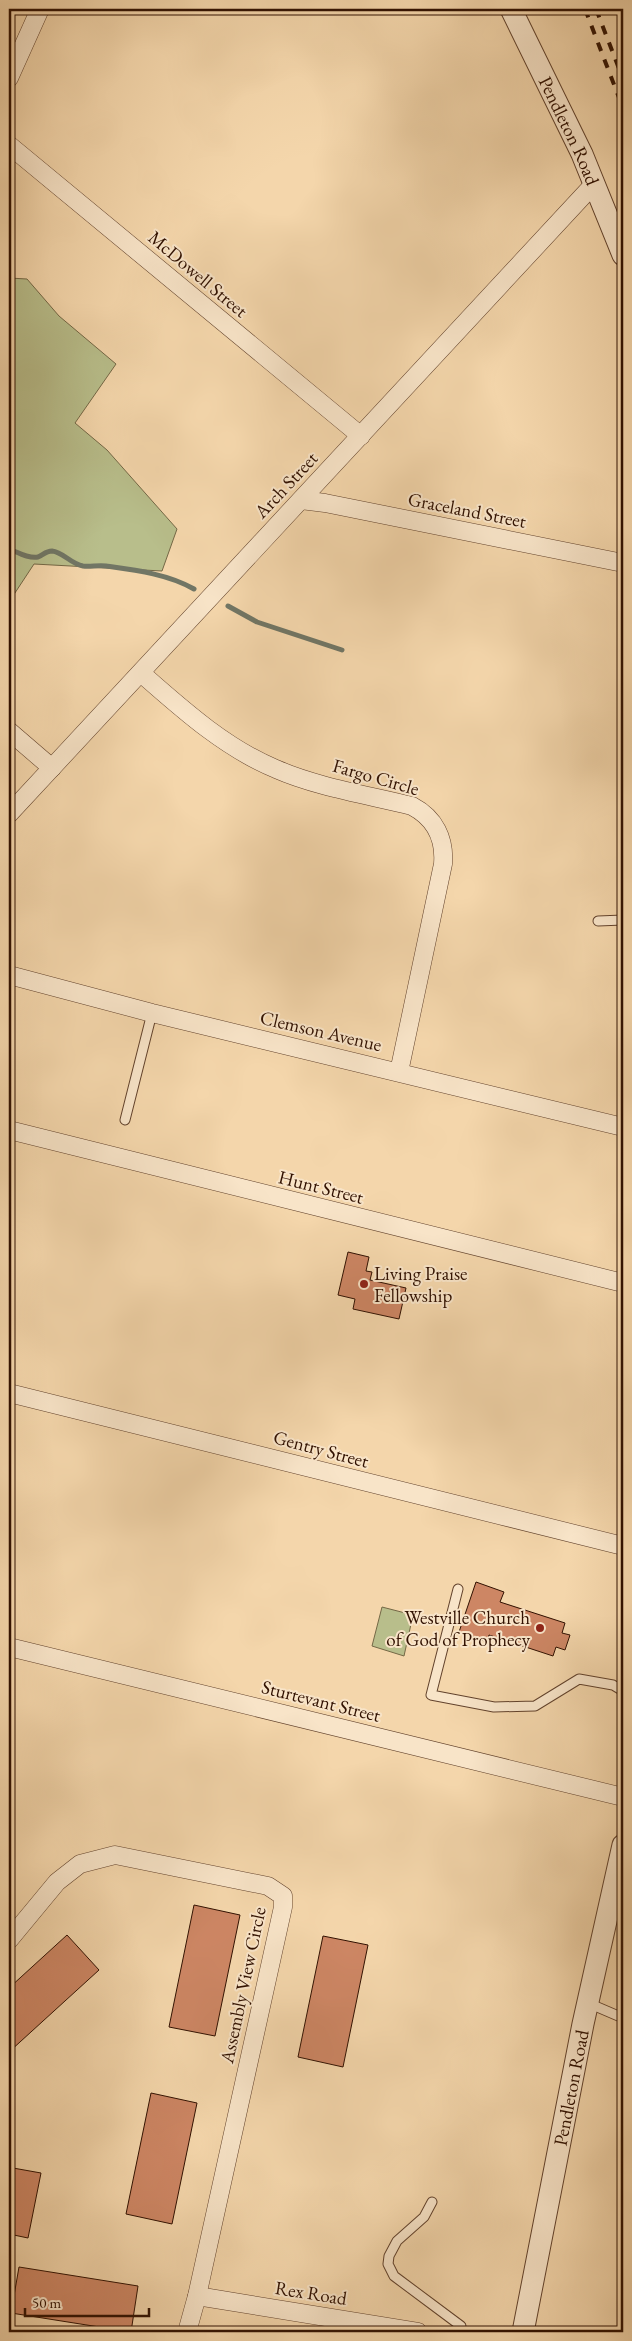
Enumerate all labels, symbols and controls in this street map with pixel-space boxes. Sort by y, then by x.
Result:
street label: Pendleton Road [533,72,606,189]
street label: McDowell Street [143,225,253,323]
street label: Arch Street [248,446,323,524]
street label: Graceland Street [406,486,528,534]
street label: Fargo Circle [330,753,422,801]
street label: Clemson Avenue [258,1005,384,1057]
street label: Hunt Street [276,1164,366,1210]
place label: Living Praise Fellowship [374,1261,467,1308]
marker: Living Praise Fellowship [358,1278,370,1290]
street label: Gentry Street [271,1424,371,1474]
place label: Westville Church of God of Prophecy [386,1605,531,1652]
marker: Westville Church of God of Prophecy [534,1622,546,1634]
street label: Sturtevant Street [259,1674,383,1728]
street label: Assembly View Circle [214,1905,272,2066]
street label: Pendleton Road [547,2027,594,2148]
street label: Rex Road [273,2275,349,2311]
scale bar [25,2286,149,2318]
text: 50 m [32,2293,61,2312]

